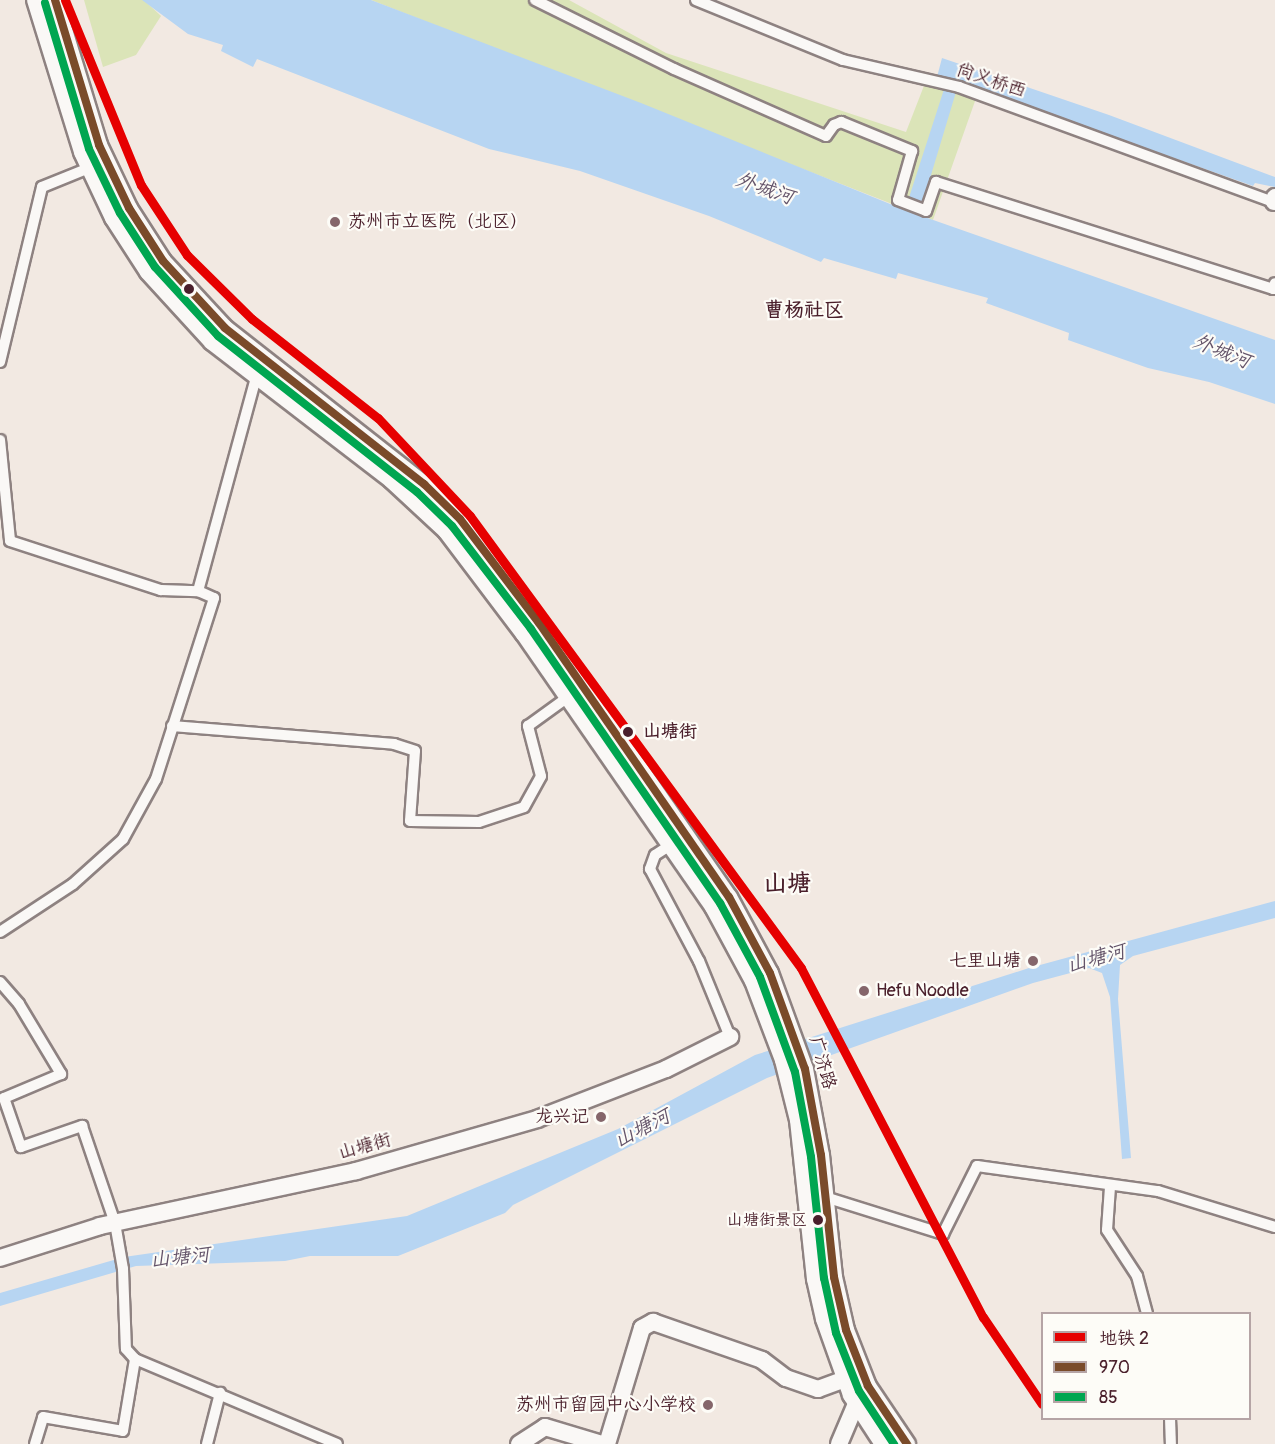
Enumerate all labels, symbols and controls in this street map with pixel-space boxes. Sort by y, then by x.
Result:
street label: 尚义桥西 [953,59,1029,103]
water label: 外城河 [733,167,797,209]
place label: 苏州市立医院（北区） [348,211,528,233]
marker: 苏州市立医院（北区） [326,213,344,231]
unlabelled marker [183,283,195,295]
district label: 曹杨社区 [764,297,844,321]
water label: 外城河 [1190,329,1254,373]
place label: 山塘街 [643,721,697,743]
marker: 山塘街 [618,722,638,742]
district label: 山塘 [763,870,811,898]
water label: 山塘河 [1064,939,1128,977]
place label: 七里山塘 [949,950,1021,972]
marker: 七里山塘 [1026,954,1040,968]
place label: Hefu Noodle [876,980,969,1002]
marker: Hefu Noodle [857,984,871,998]
street label: 广济路 [804,1034,840,1092]
water label: 山塘河 [610,1104,674,1152]
place label: 龙兴记 [535,1106,589,1128]
marker: 龙兴记 [594,1110,608,1124]
street label: 山塘街 [336,1129,394,1165]
place label: 山塘街景区 [727,1210,807,1230]
marker: 山塘街景区 [812,1214,824,1226]
water label: 山塘河 [149,1242,211,1272]
legend [1041,1312,1251,1420]
text: 地铁 2 [1099,1327,1149,1350]
text: 970 [1099,1356,1130,1379]
text: 85 [1099,1386,1118,1409]
place label: 苏州市留园中心小学校 [516,1394,696,1416]
marker: 苏州市留园中心小学校 [701,1398,715,1412]

